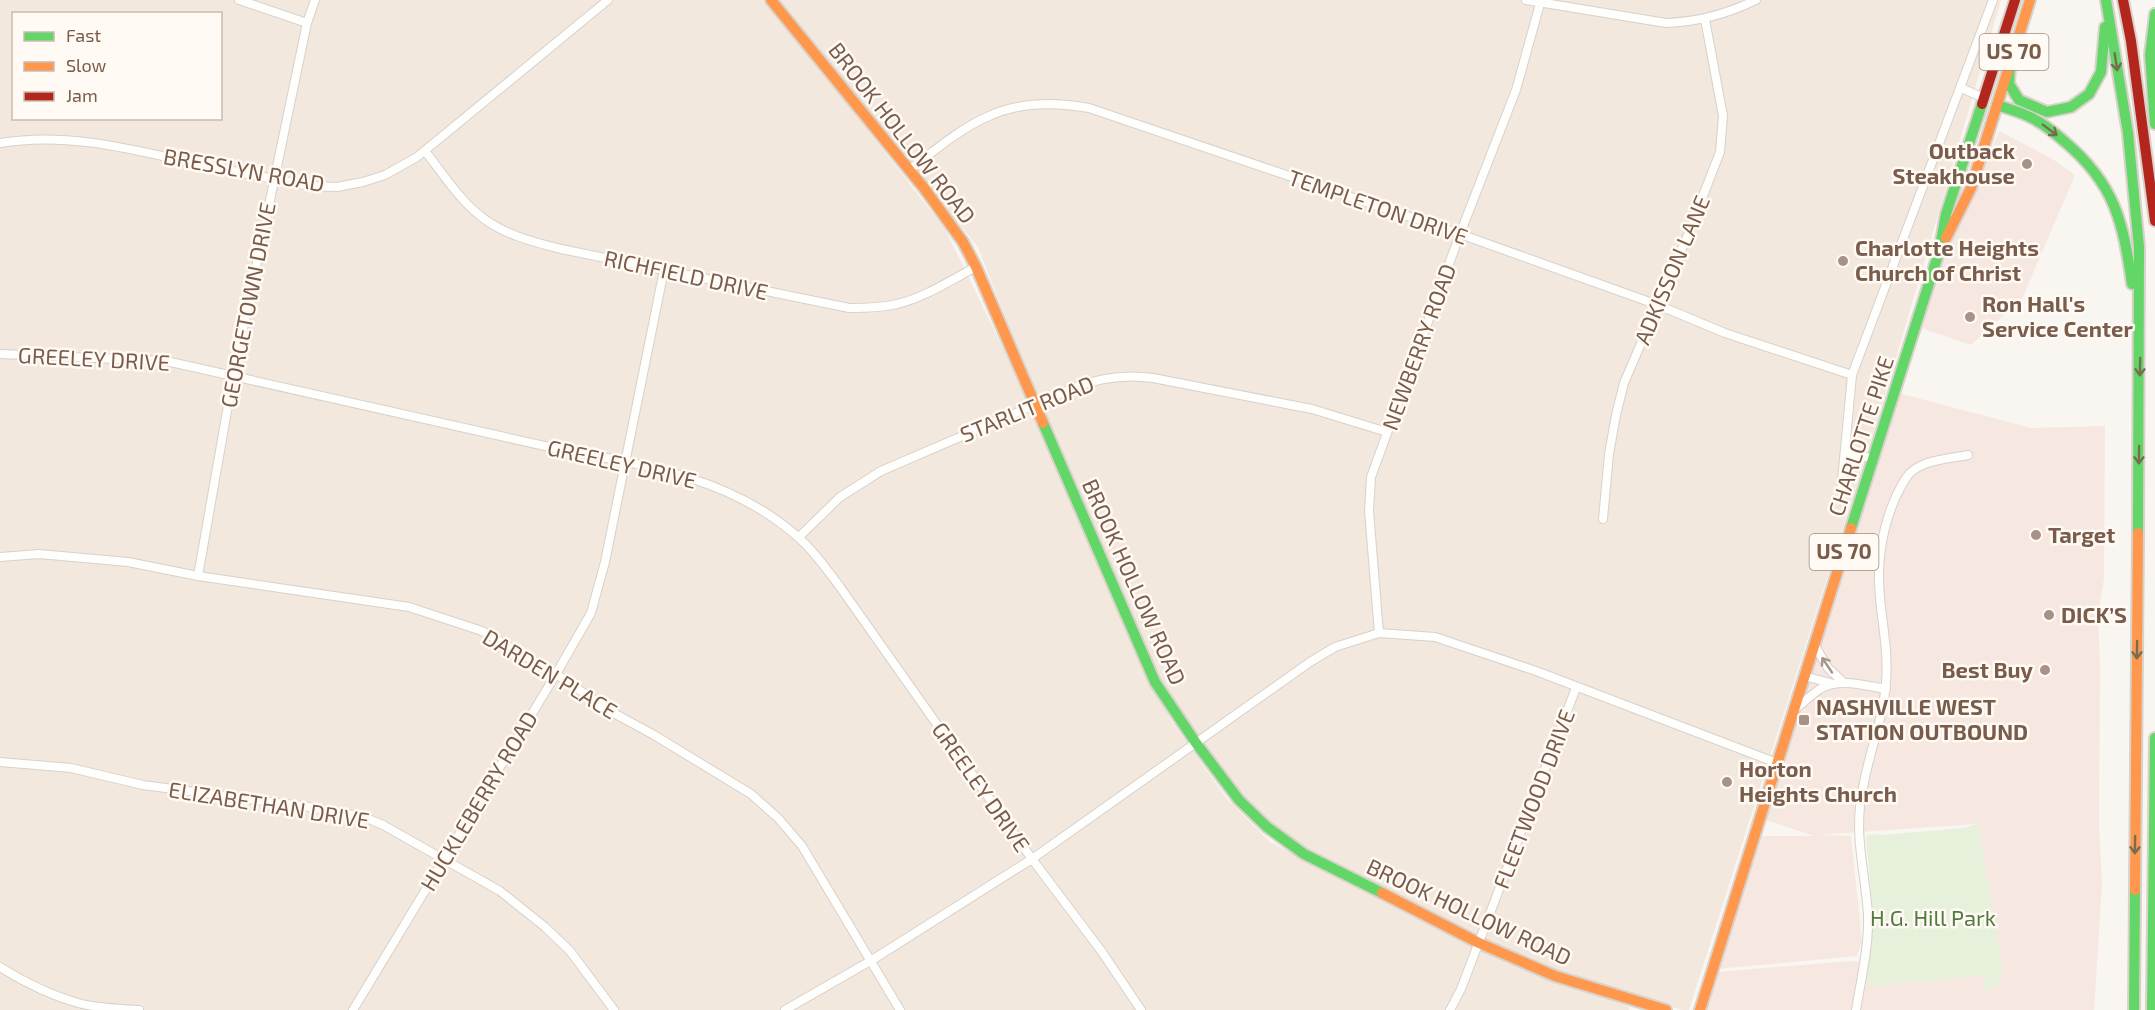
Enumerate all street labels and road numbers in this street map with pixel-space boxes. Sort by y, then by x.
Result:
road number: US 70 [1980,34,2048,70]
street label: BROOK HOLLOW ROAD [824,37,982,228]
street label: BRESSLYN ROAD [162,142,327,196]
street label: TEMPLETON DRIVE [1285,163,1472,249]
street label: ADKISSON LANE [1628,191,1714,348]
street label: GEORGETOWN DRIVE [214,200,280,410]
street label: RICHFIELD DRIVE [602,244,771,304]
street label: NEWBERRY ROAD [1376,260,1460,433]
street label: GREELEY DRIVE [17,341,171,375]
street label: CHARLOTTE PIKE [1822,352,1898,519]
street label: STARLIT ROAD [956,369,1097,447]
street label: GREELEY DRIVE [545,433,699,493]
street label: BROOK HOLLOW ROAD [1078,475,1192,689]
road number: US 70 [1810,534,1878,570]
street label: DARDEN PLACE [479,623,622,723]
street label: FLEETWOOD DRIVE [1487,705,1579,892]
street label: HUCKLEBERRY ROAD [414,706,542,895]
street label: GREELEY DRIVE [928,717,1036,856]
street label: ELIZABETHAN DRIVE [167,775,371,833]
street label: BROOK HOLLOW ROAD [1363,852,1576,970]

